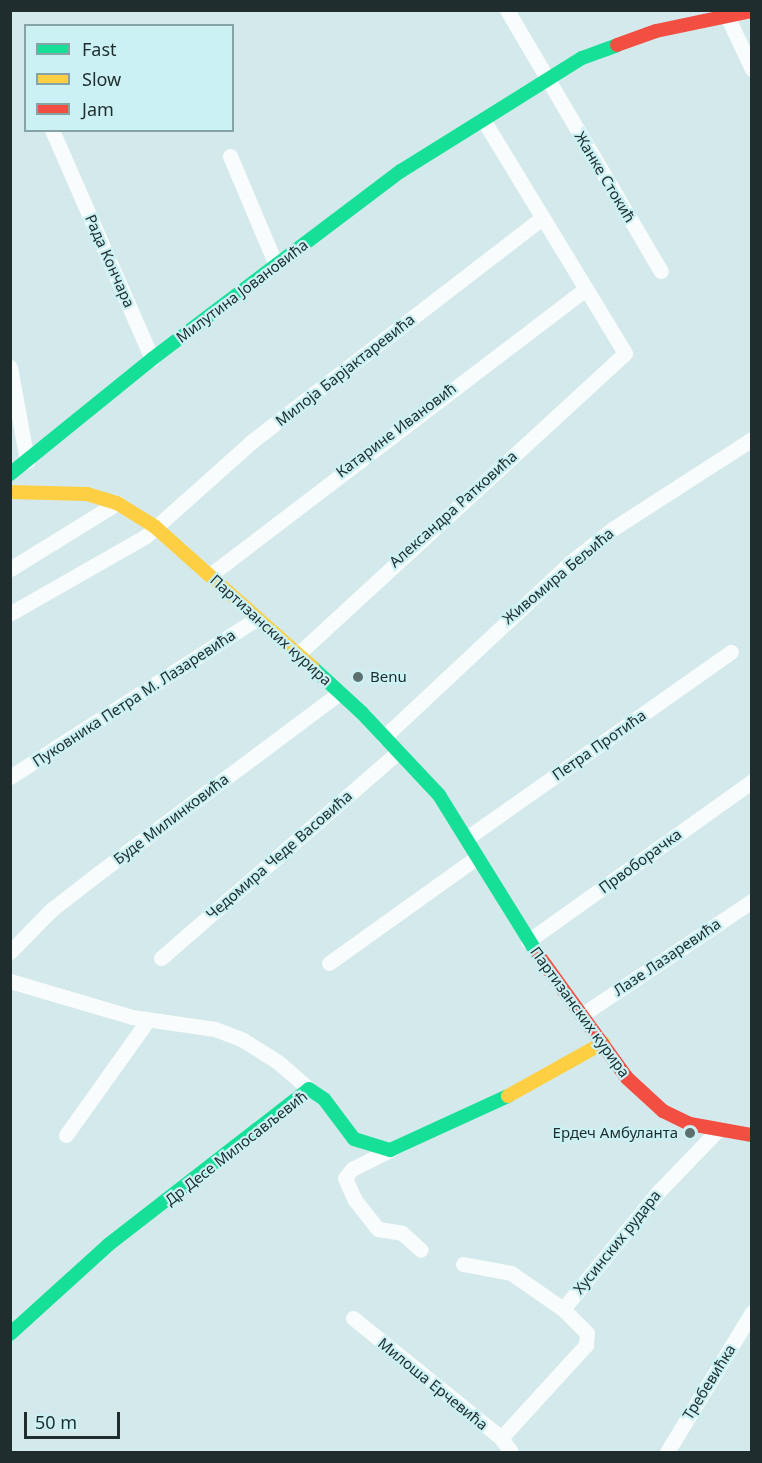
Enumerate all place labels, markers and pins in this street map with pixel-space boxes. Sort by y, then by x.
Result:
place label: Benu [370,668,407,686]
marker: Benu [351,670,365,684]
place label: Ердеч Амбуланта [553,1124,678,1142]
marker: Ердеч Амбуланта [683,1126,697,1140]

